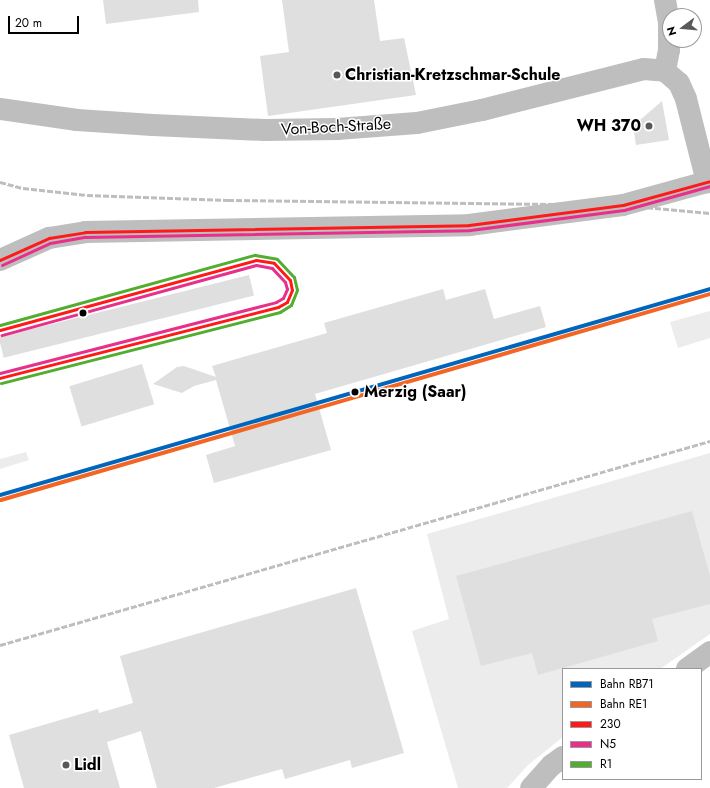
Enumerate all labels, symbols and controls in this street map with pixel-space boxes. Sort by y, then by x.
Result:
scale bar [10,8,81,34]
north arrow [662,8,702,48]
text: 20 m [15,14,42,32]
text: N [663,25,680,37]
place label: Christian-Kretzschmar-Schule [345,65,560,85]
marker: Christian-Kretzschmar-Schule [332,70,342,80]
street label: Von-Boch-Straße [281,115,391,139]
place label: WH 370 [577,116,641,136]
marker: WH 370 [644,121,654,131]
unlabelled marker [78,308,88,318]
place label: Merzig (Saar) [364,382,467,402]
marker: Merzig (Saar) [349,386,361,398]
legend [562,668,702,780]
text: Bahn RB71 [600,675,654,693]
text: Bahn RE1 [600,695,647,713]
text: 230 [600,715,621,733]
text: N5 [600,735,616,753]
place label: Lidl [74,755,101,775]
text: R1 [600,755,612,773]
marker: Lidl [61,760,71,770]

